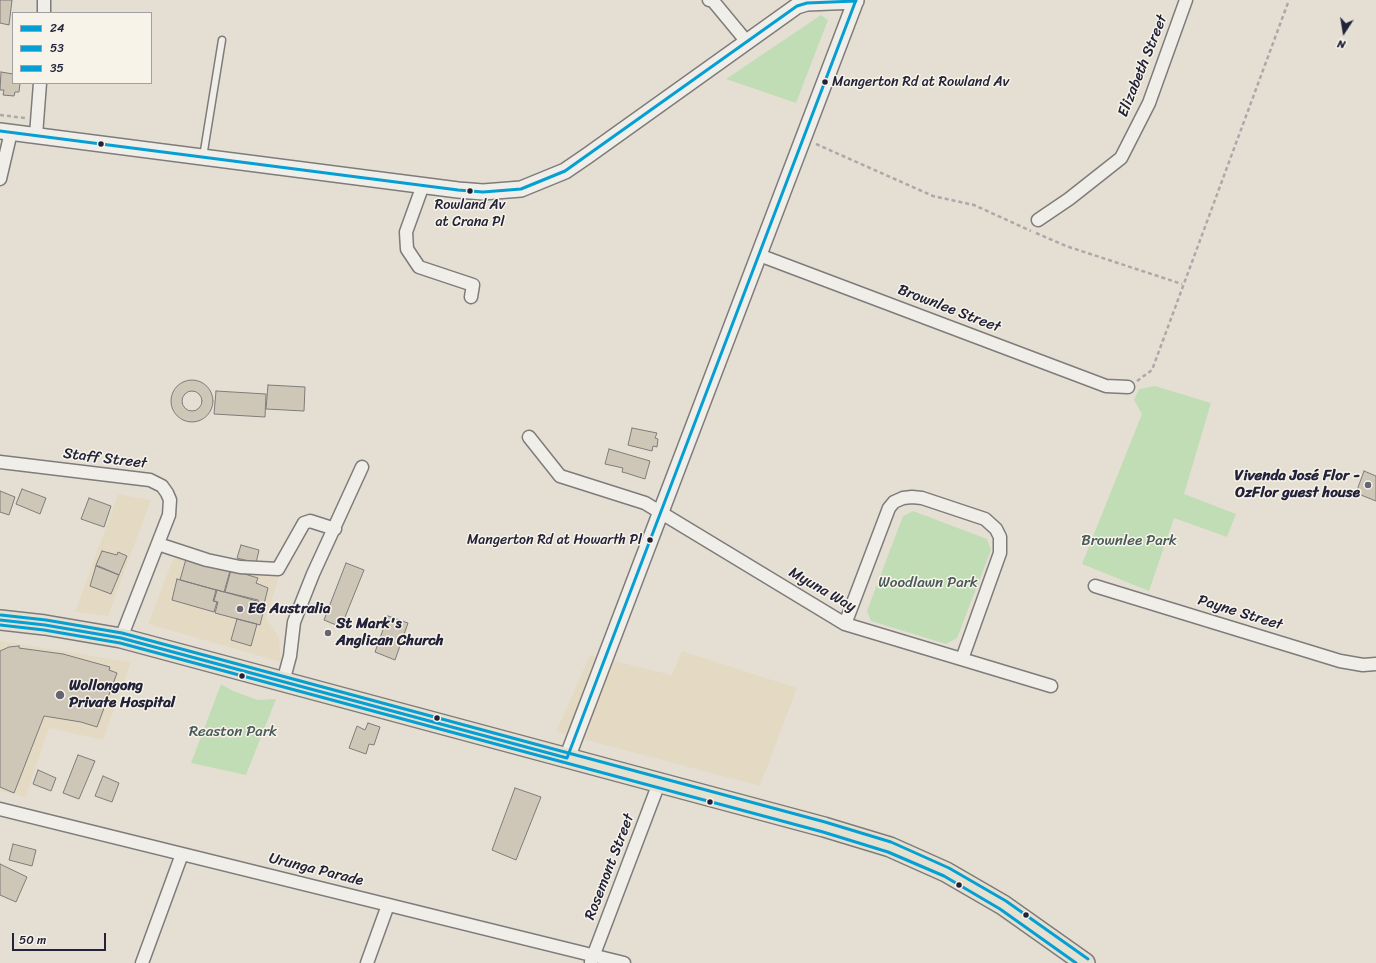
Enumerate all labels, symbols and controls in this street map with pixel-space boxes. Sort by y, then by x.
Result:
legend [12,12,152,84]
street label: Elizabeth Street [1114,12,1172,120]
north arrow [1324,12,1364,52]
text: 24 [50,17,64,39]
text: N [1336,34,1347,54]
text: 53 [50,37,64,59]
text: 35 [50,57,64,79]
place label: Mangerton Rd at Rowland Av [832,74,1009,90]
marker: Mangerton Rd at Rowland Av [820,77,830,87]
unlabelled marker [96,139,106,149]
marker: Rowland Av at Crana Pl [465,186,475,196]
place label: Rowland Av at Crana Pl [435,197,505,230]
street label: Brownlee Street [895,281,1003,337]
street label: Staff Street [62,445,148,473]
place label: Vivenda José Flor - OzFlor guest house [1235,467,1360,502]
marker: Vivenda José Flor - OzFlor guest house [1363,480,1373,490]
place label: Mangerton Rd at Howarth Pl [467,532,642,548]
park label: Brownlee Park [1081,532,1177,550]
marker: Mangerton Rd at Howarth Pl [645,535,655,545]
street label: Myuna Way [785,564,859,616]
park label: Woodlawn Park [878,574,978,592]
street label: Payne Street [1195,592,1285,634]
place label: EG Australia [248,600,331,618]
marker: EG Australia [235,604,245,614]
place label: St Mark's Anglican Church [336,615,444,650]
marker: St Mark's Anglican Church [323,628,333,638]
unlabelled marker [237,671,247,681]
place label: Wollongong Private Hospital [69,677,175,712]
marker: Wollongong Private Hospital [54,689,66,701]
unlabelled marker [432,713,442,723]
park label: Reaston Park [189,723,277,741]
unlabelled marker [705,797,715,807]
street label: Rosemont Street [581,811,639,923]
street label: Urunga Parade [267,850,365,890]
unlabelled marker [954,880,964,890]
unlabelled marker [1021,910,1031,920]
scale bar [14,925,108,951]
text: 50 m [19,929,46,951]

